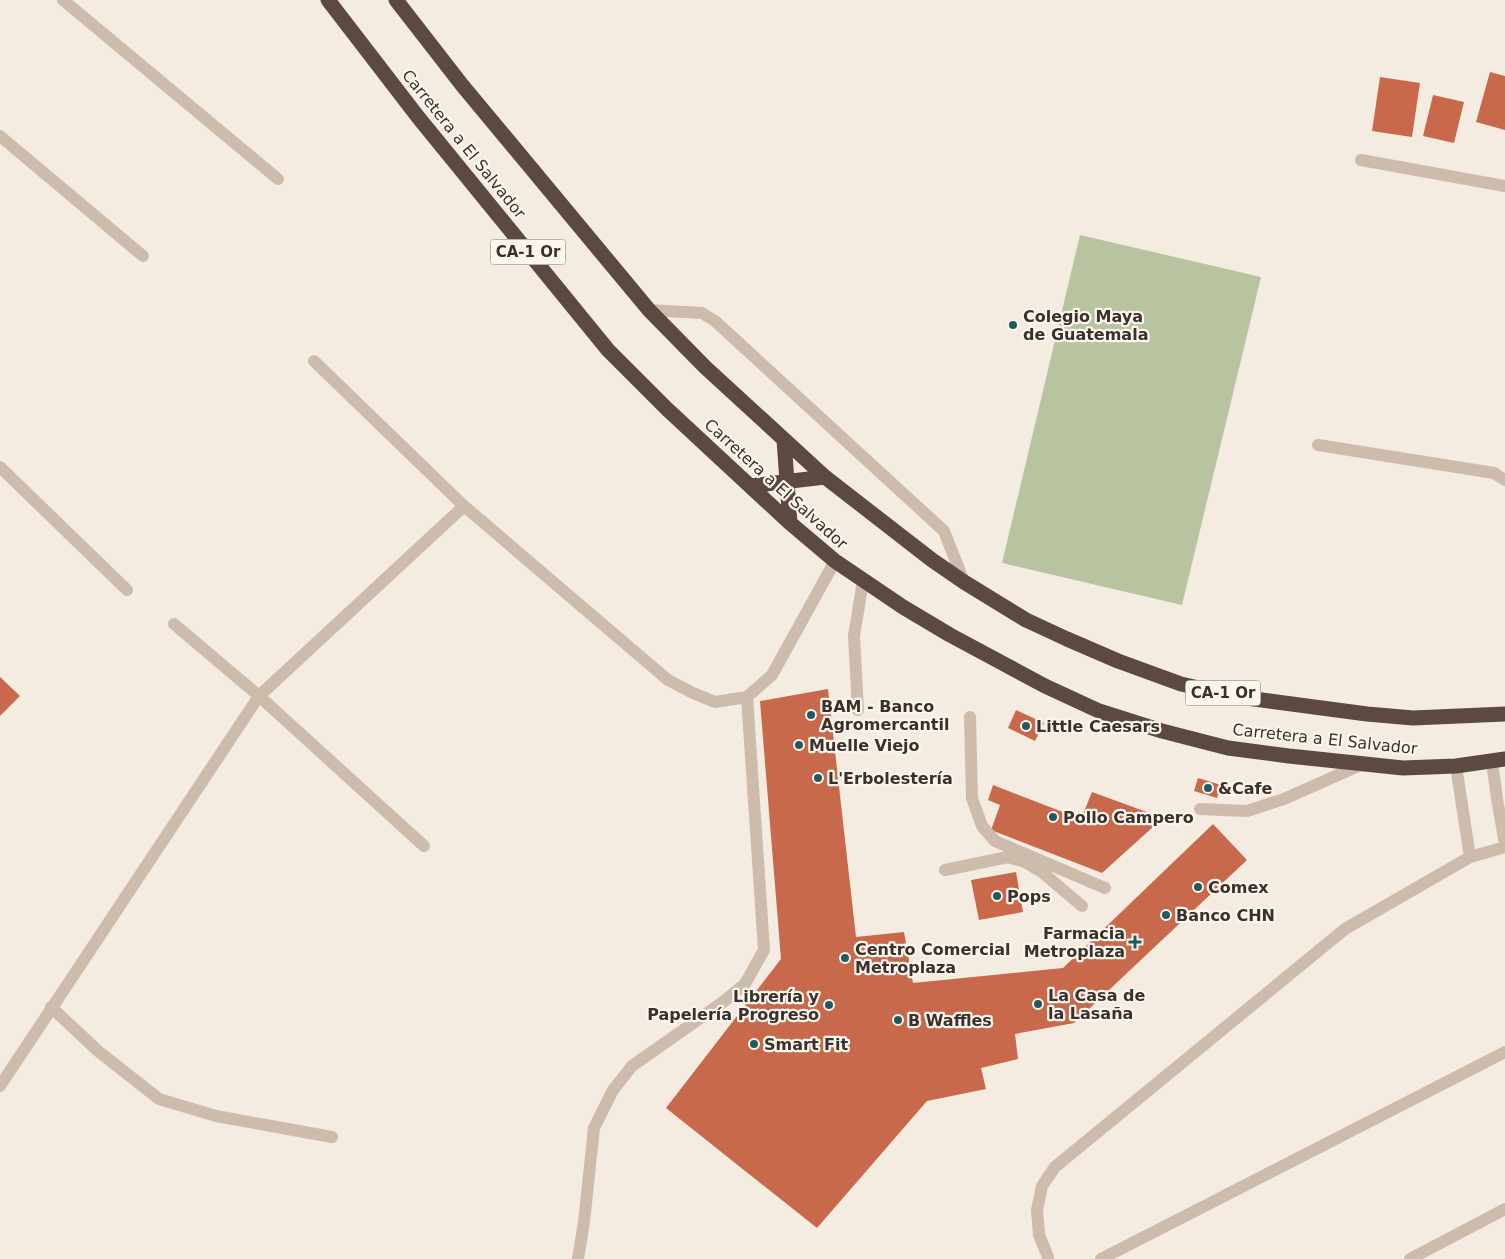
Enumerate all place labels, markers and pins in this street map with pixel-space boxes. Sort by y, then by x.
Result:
place label: Colegio Maya de Guatemala [1023,307,1148,344]
marker: Colegio Maya de Guatemala [1007,319,1019,331]
place label: BAM - Banco Agromercantil [821,697,949,734]
marker: BAM - Banco Agromercantil [805,709,817,721]
place label: Little Caesars [1036,717,1160,736]
marker: Little Caesars [1020,720,1032,732]
place label: Muelle Viejo [809,736,919,755]
marker: Muelle Viejo [793,739,805,751]
place label: L'Erbolestería [828,769,953,788]
marker: L'Erbolestería [812,772,824,784]
place label: &Cafe [1218,779,1272,798]
marker: &Cafe [1202,782,1214,794]
place label: Pollo Campero [1063,808,1194,827]
marker: Pollo Campero [1047,811,1059,823]
place label: Comex [1208,878,1269,897]
marker: Comex [1192,881,1204,893]
place label: Pops [1007,887,1051,906]
marker: Pops [991,890,1003,902]
place label: Banco CHN [1176,906,1275,925]
marker: Banco CHN [1160,909,1172,921]
place label: Farmacia Metroplaza [1024,924,1125,961]
marker: Farmacia Metroplaza [1129,936,1141,948]
place label: Centro Comercial Metroplaza [855,940,1010,977]
marker: Centro Comercial Metroplaza [839,952,851,964]
place label: La Casa de la Lasaña [1048,986,1145,1023]
place label: Librería y Papelería Progreso [647,987,820,1024]
marker: La Casa de la Lasaña [1032,998,1044,1010]
marker: Librería y Papelería Progreso [823,999,835,1011]
place label: B Waffles [908,1011,992,1030]
marker: B Waffles [892,1014,904,1026]
place label: Smart Fit [764,1035,849,1054]
marker: Smart Fit [748,1038,760,1050]

